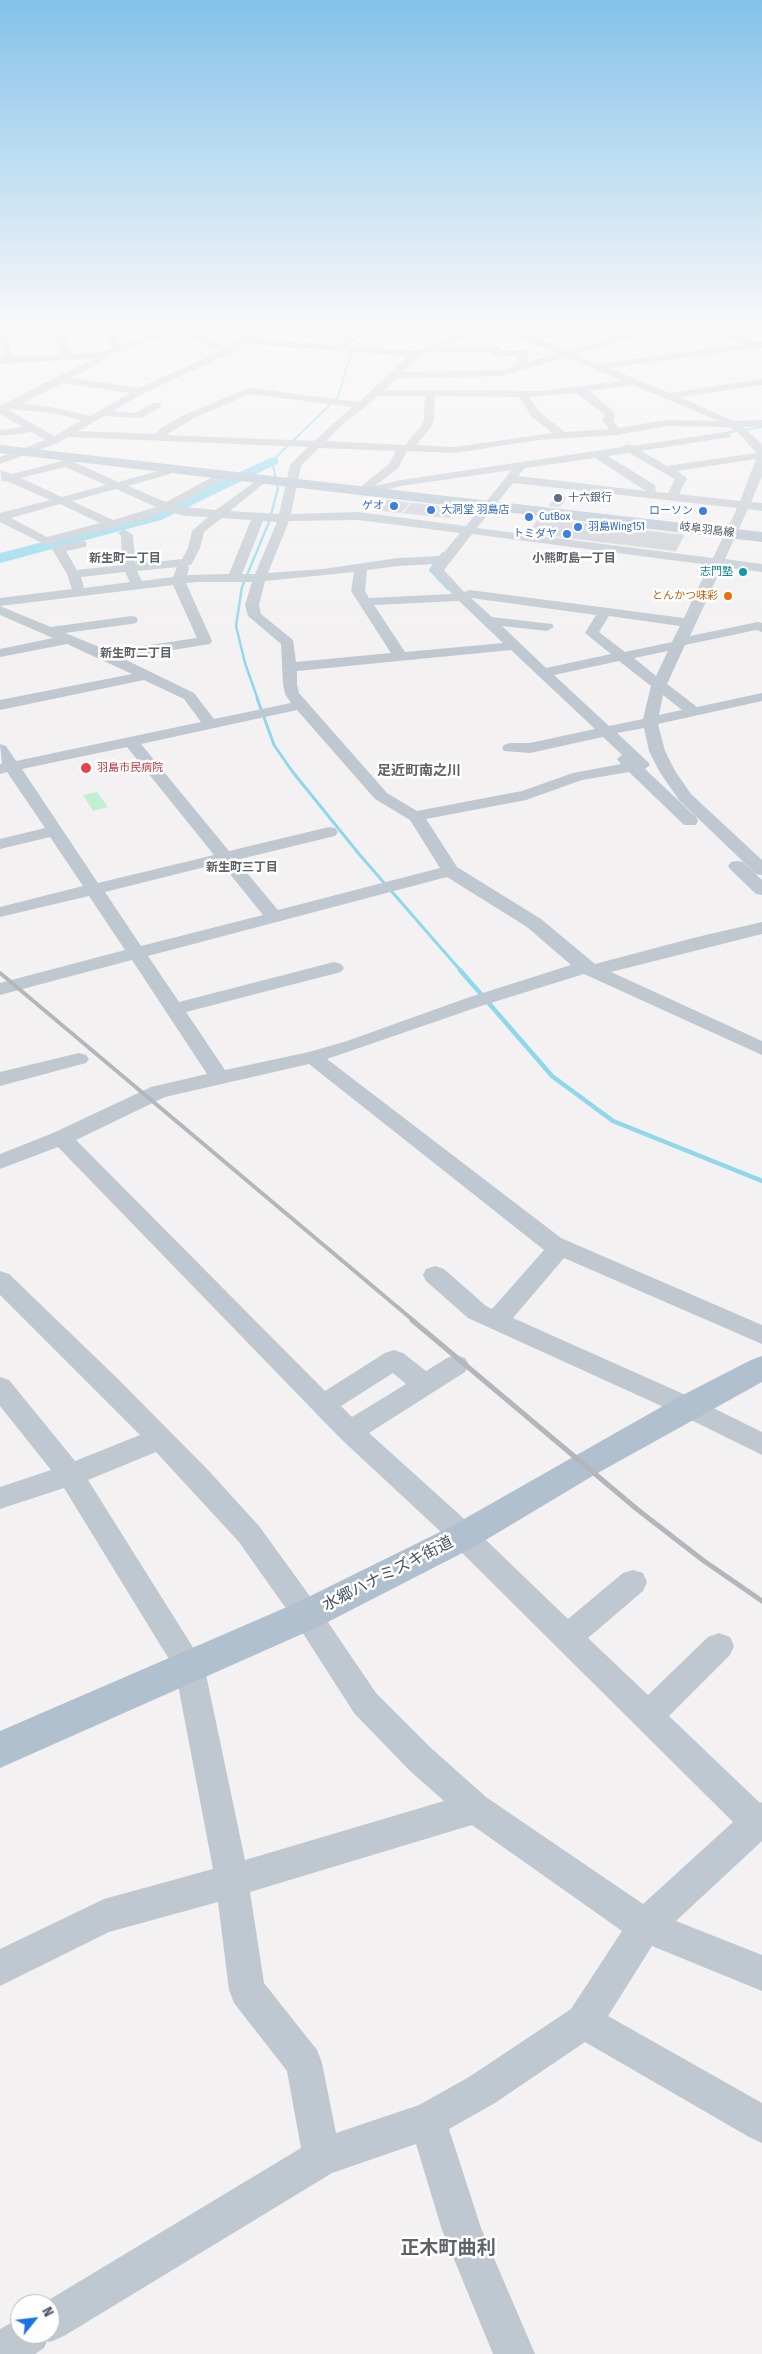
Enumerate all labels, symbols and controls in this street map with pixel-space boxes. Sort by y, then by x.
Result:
place label: 十六銀行 [568,491,612,505]
marker: 十六銀行 [552,492,564,504]
place label: ゲオ [362,499,384,513]
marker: ゲオ [388,500,400,512]
place label: 大洞堂 羽島店 [441,503,510,517]
marker: 大洞堂 羽島店 [425,504,437,516]
place label: ローソン [649,504,693,518]
marker: ローソン [697,505,709,517]
place label: CutBox [539,510,570,524]
marker: CutBox [523,511,535,523]
place label: 羽島Wing151 [588,520,645,534]
street label: 岐阜羽島線 [679,520,735,540]
marker: 羽島Wing151 [572,521,584,533]
place label: トミダヤ [513,527,557,541]
marker: トミダヤ [561,528,573,540]
district label: 新生町一丁目 [89,552,161,566]
district label: 小熊町島一丁目 [532,552,616,566]
place label: 志門塾 [700,565,733,579]
marker: 志門塾 [737,566,749,578]
place label: とんかつ味彩 [652,589,718,603]
marker: とんかつ味彩 [722,590,734,602]
district label: 新生町二丁目 [100,647,172,661]
marker: 羽島市民病院 [79,761,93,775]
place label: 羽島市民病院 [97,761,163,775]
district label: 足近町南之川 [377,763,461,779]
district label: 新生町三丁目 [206,861,278,875]
street label: 水郷ハナミズキ街道 [319,1533,457,1615]
district label: 正木町曲利 [401,2238,495,2260]
north arrow [10,2294,60,2344]
text: N [38,2304,57,2320]

